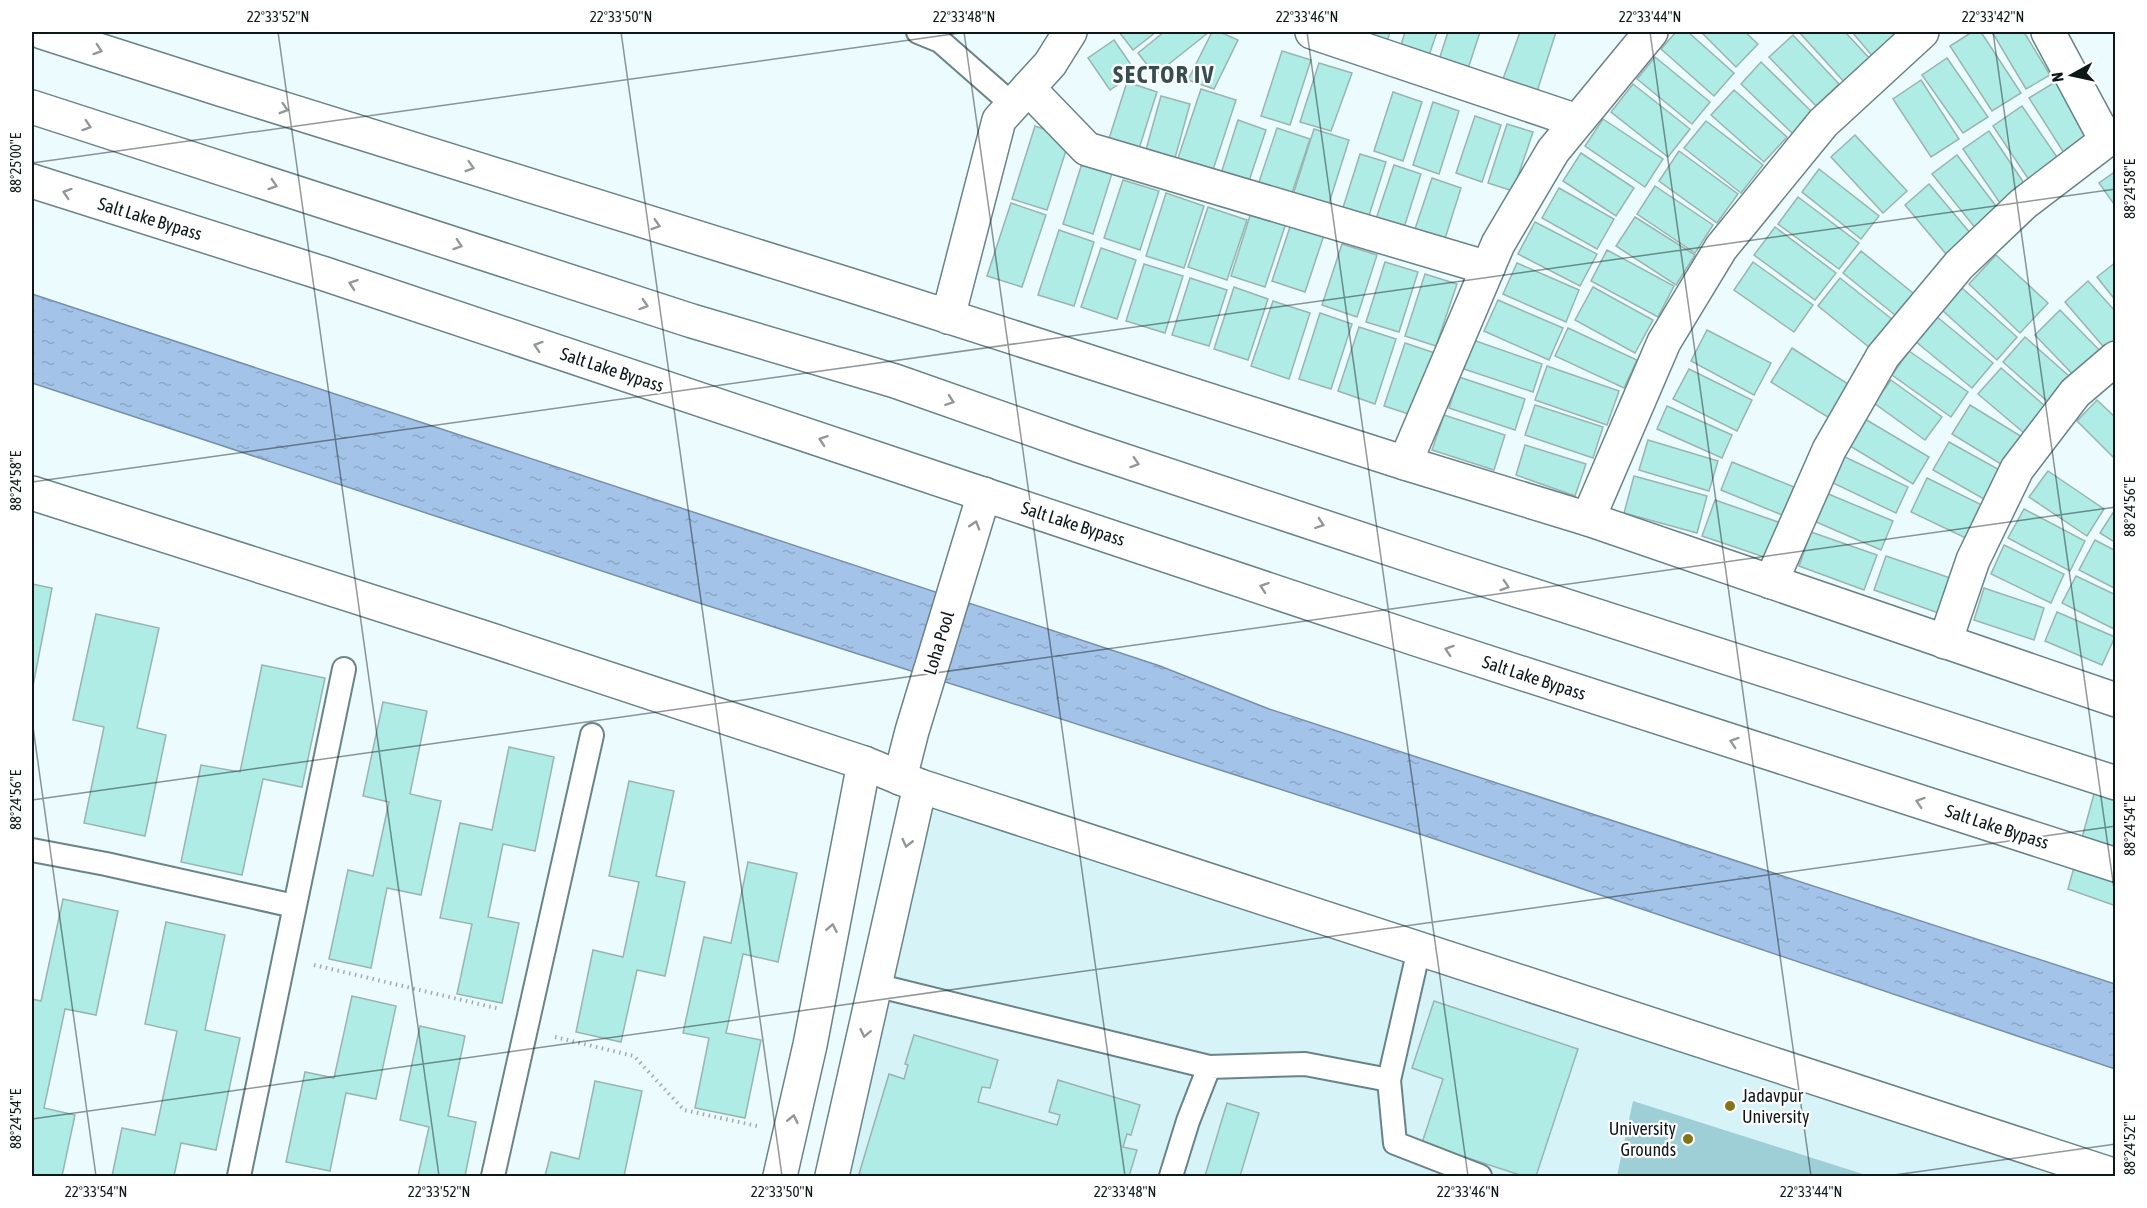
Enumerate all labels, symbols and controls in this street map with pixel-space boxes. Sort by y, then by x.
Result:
text: 22°33'52"N [247,8,309,25]
text: 22°33'50"N [590,8,652,25]
text: 22°33'48"N [933,8,995,25]
text: 22°33'46"N [1276,8,1338,25]
text: 22°33'44"N [1619,8,1681,25]
text: 22°33'42"N [1962,8,2024,25]
one-way arrow [92,42,103,55]
north arrow [2042,45,2102,105]
district label: SECTOR IV [1113,61,1215,88]
text: N [2048,71,2067,83]
one-way arrow [278,102,289,114]
one-way arrow [81,118,92,131]
text: 88°25'00"E [7,132,24,193]
text: 88°24'58"E [2121,158,2138,219]
one-way arrow [464,160,475,172]
one-way arrow [267,178,278,191]
one-way arrow [63,188,73,200]
street label: Salt Lake Bypass [96,193,205,244]
one-way arrow [650,218,661,230]
one-way arrow [452,238,463,251]
one-way arrow [348,278,359,291]
one-way arrow [638,298,649,310]
one-way arrow [533,340,544,353]
street label: Salt Lake Bypass [558,343,666,396]
one-way arrow [944,393,955,406]
one-way arrow [818,435,829,448]
text: 88°24'58"E [7,450,24,511]
one-way arrow [1129,456,1140,469]
text: 88°24'56"E [2121,476,2138,537]
street label: Salt Lake Bypass [1019,497,1127,550]
one-way arrow [1314,517,1325,529]
one-way arrow [968,520,980,531]
one-way arrow [1499,579,1510,591]
one-way arrow [1259,582,1270,595]
street label: Loha Pool [919,608,958,677]
one-way arrow [1444,644,1455,657]
street label: Salt Lake Bypass [1480,651,1588,704]
one-way arrow [1729,737,1740,750]
text: 88°24'56"E [7,769,24,830]
text: 88°24'54"E [2121,795,2138,856]
one-way arrow [1915,797,1926,809]
street label: Salt Lake Bypass [1943,800,2051,853]
one-way arrow [902,838,915,848]
one-way arrow [825,924,838,934]
one-way arrow [859,1028,872,1038]
place label: Jadavpur University [1742,1085,1809,1127]
text: 88°24'54"E [7,1088,24,1149]
marker: Jadavpur University [1723,1099,1737,1113]
text: 88°24'52"E [2121,1114,2138,1175]
one-way arrow [785,1115,798,1125]
place label: University Grounds [1609,1118,1676,1160]
marker: University Grounds [1681,1132,1695,1146]
text: 22°33'54"N [65,1183,127,1200]
text: 22°33'52"N [408,1183,470,1200]
text: 22°33'50"N [751,1183,813,1200]
text: 22°33'48"N [1094,1183,1156,1200]
text: 22°33'46"N [1437,1183,1499,1200]
text: 22°33'44"N [1780,1183,1842,1200]

